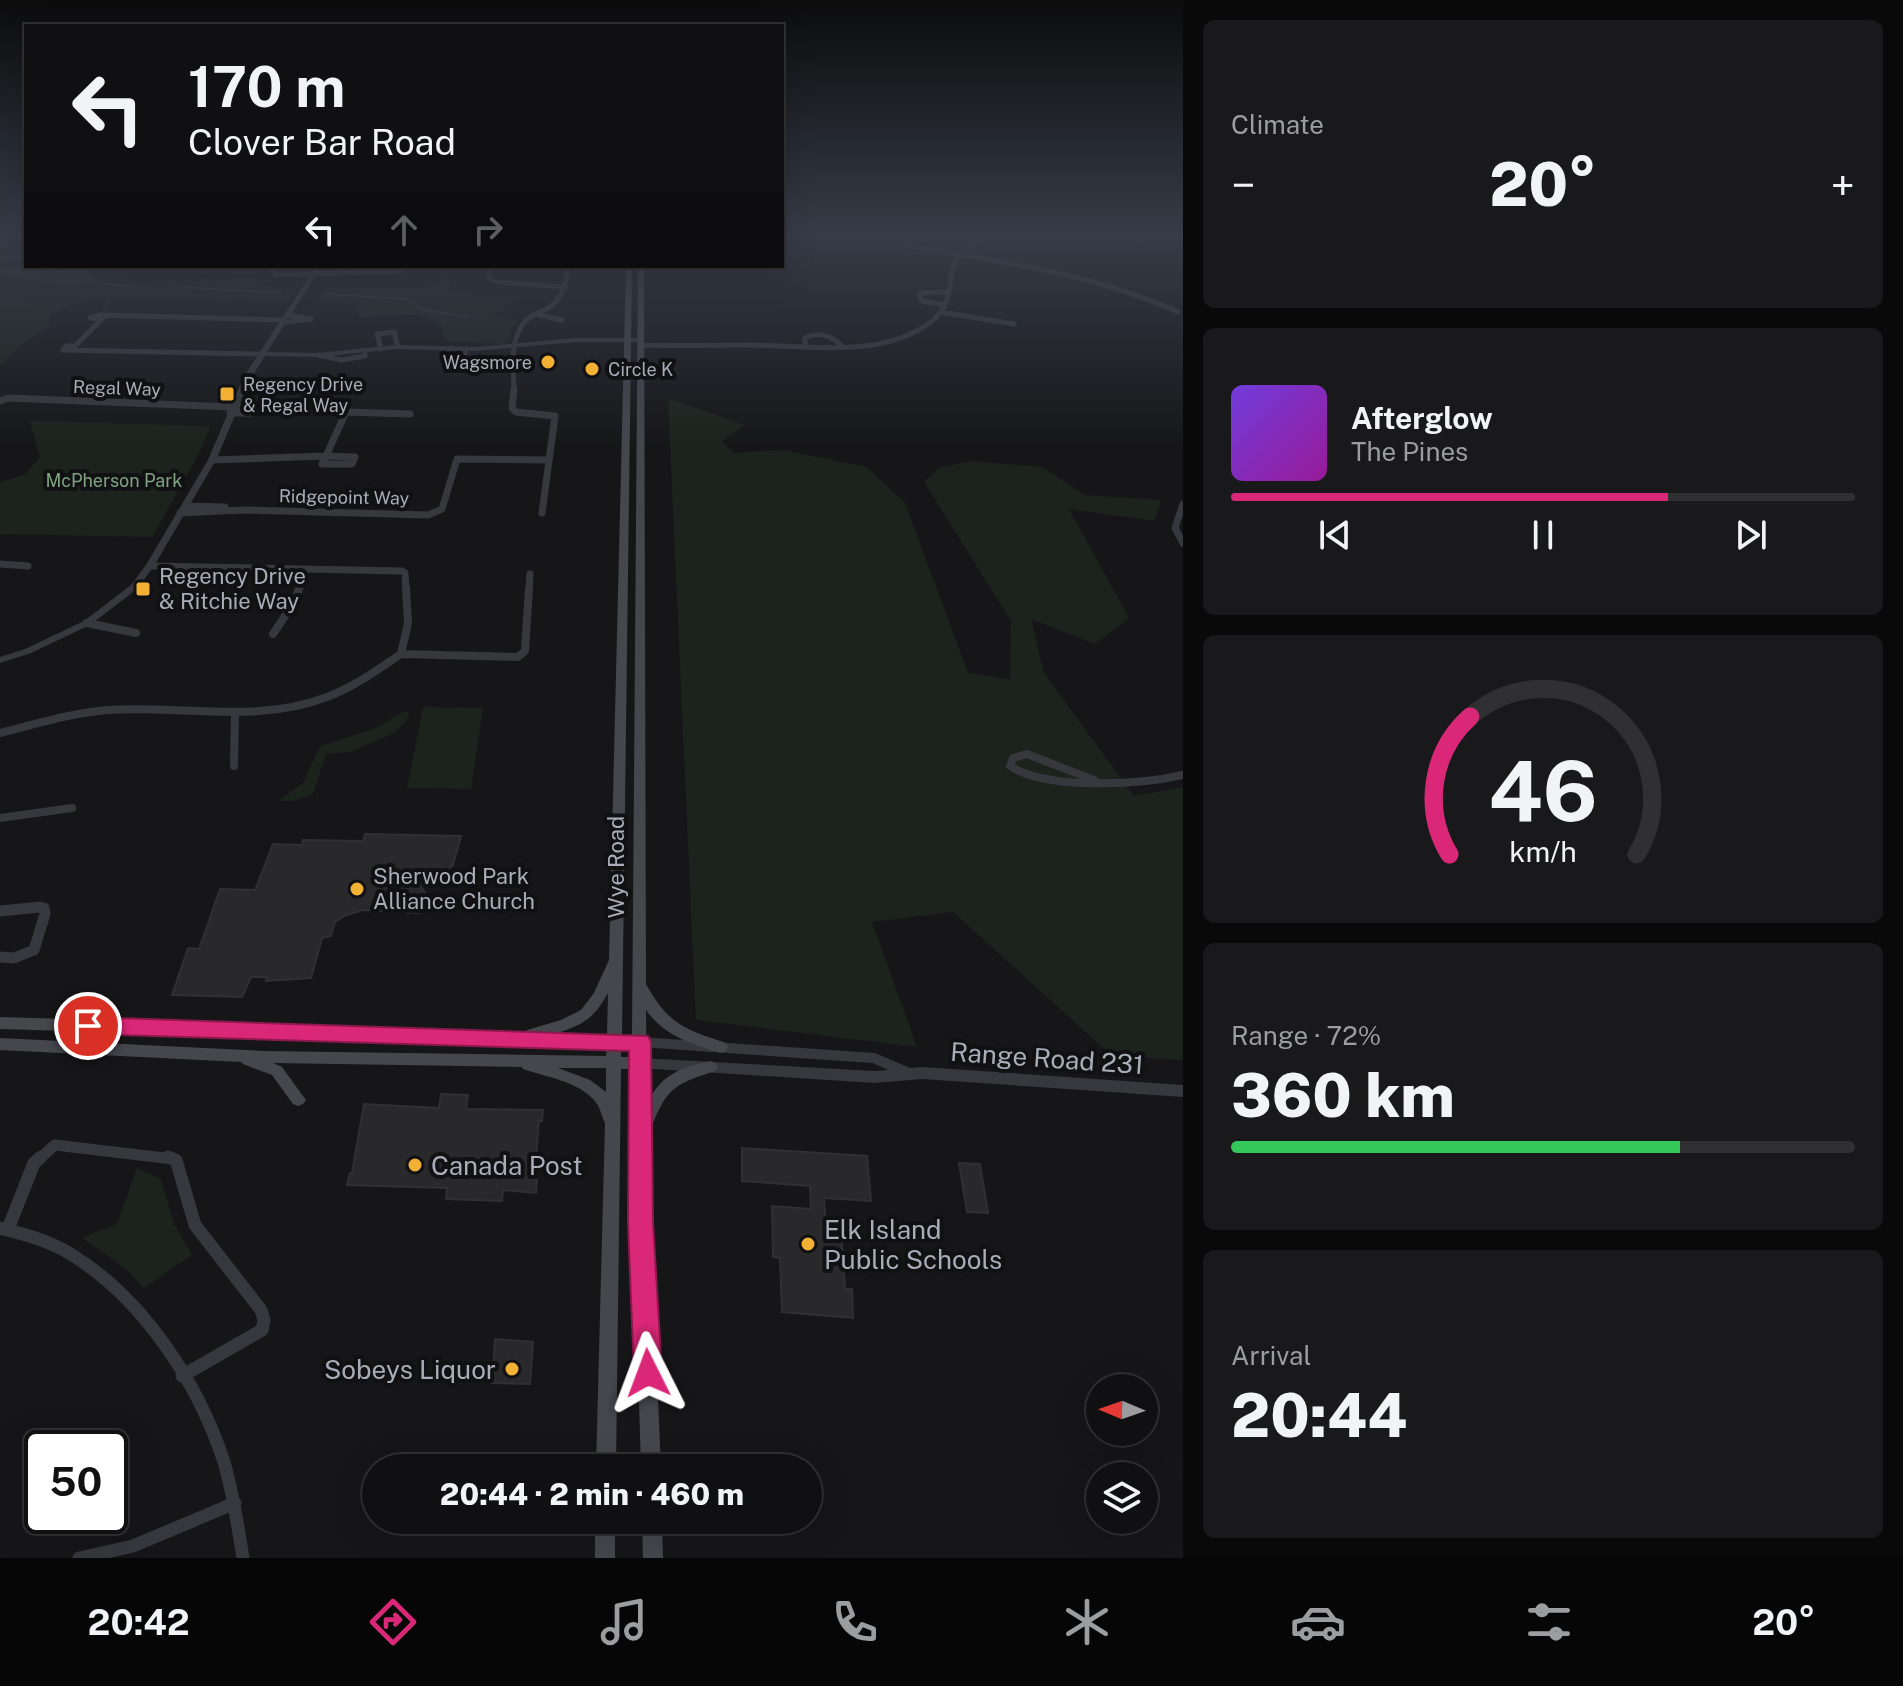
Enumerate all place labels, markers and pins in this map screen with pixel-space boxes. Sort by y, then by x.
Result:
place label: Wagsmore [443,352,532,373]
marker: Wagsmore [539,353,557,371]
place label: Circle K [608,359,673,380]
marker: Circle K [583,360,601,378]
place label: Regency Drive & Regal Way [243,374,363,416]
marker: Regency Drive & Regal Way [218,385,236,403]
place label: Regency Drive & Ritchie Way [159,563,306,614]
marker: Regency Drive & Ritchie Way [134,580,152,598]
place label: Sherwood Park Alliance Church [373,863,535,914]
marker: Sherwood Park Alliance Church [348,880,366,898]
pin [54,992,122,1060]
place label: Canada Post [431,1150,583,1181]
marker: Canada Post [406,1156,424,1174]
place label: Elk Island Public Schools [824,1214,1002,1275]
marker: Elk Island Public Schools [799,1235,817,1253]
place label: Sobeys Liquor [324,1354,496,1385]
marker: Sobeys Liquor [503,1360,521,1378]

